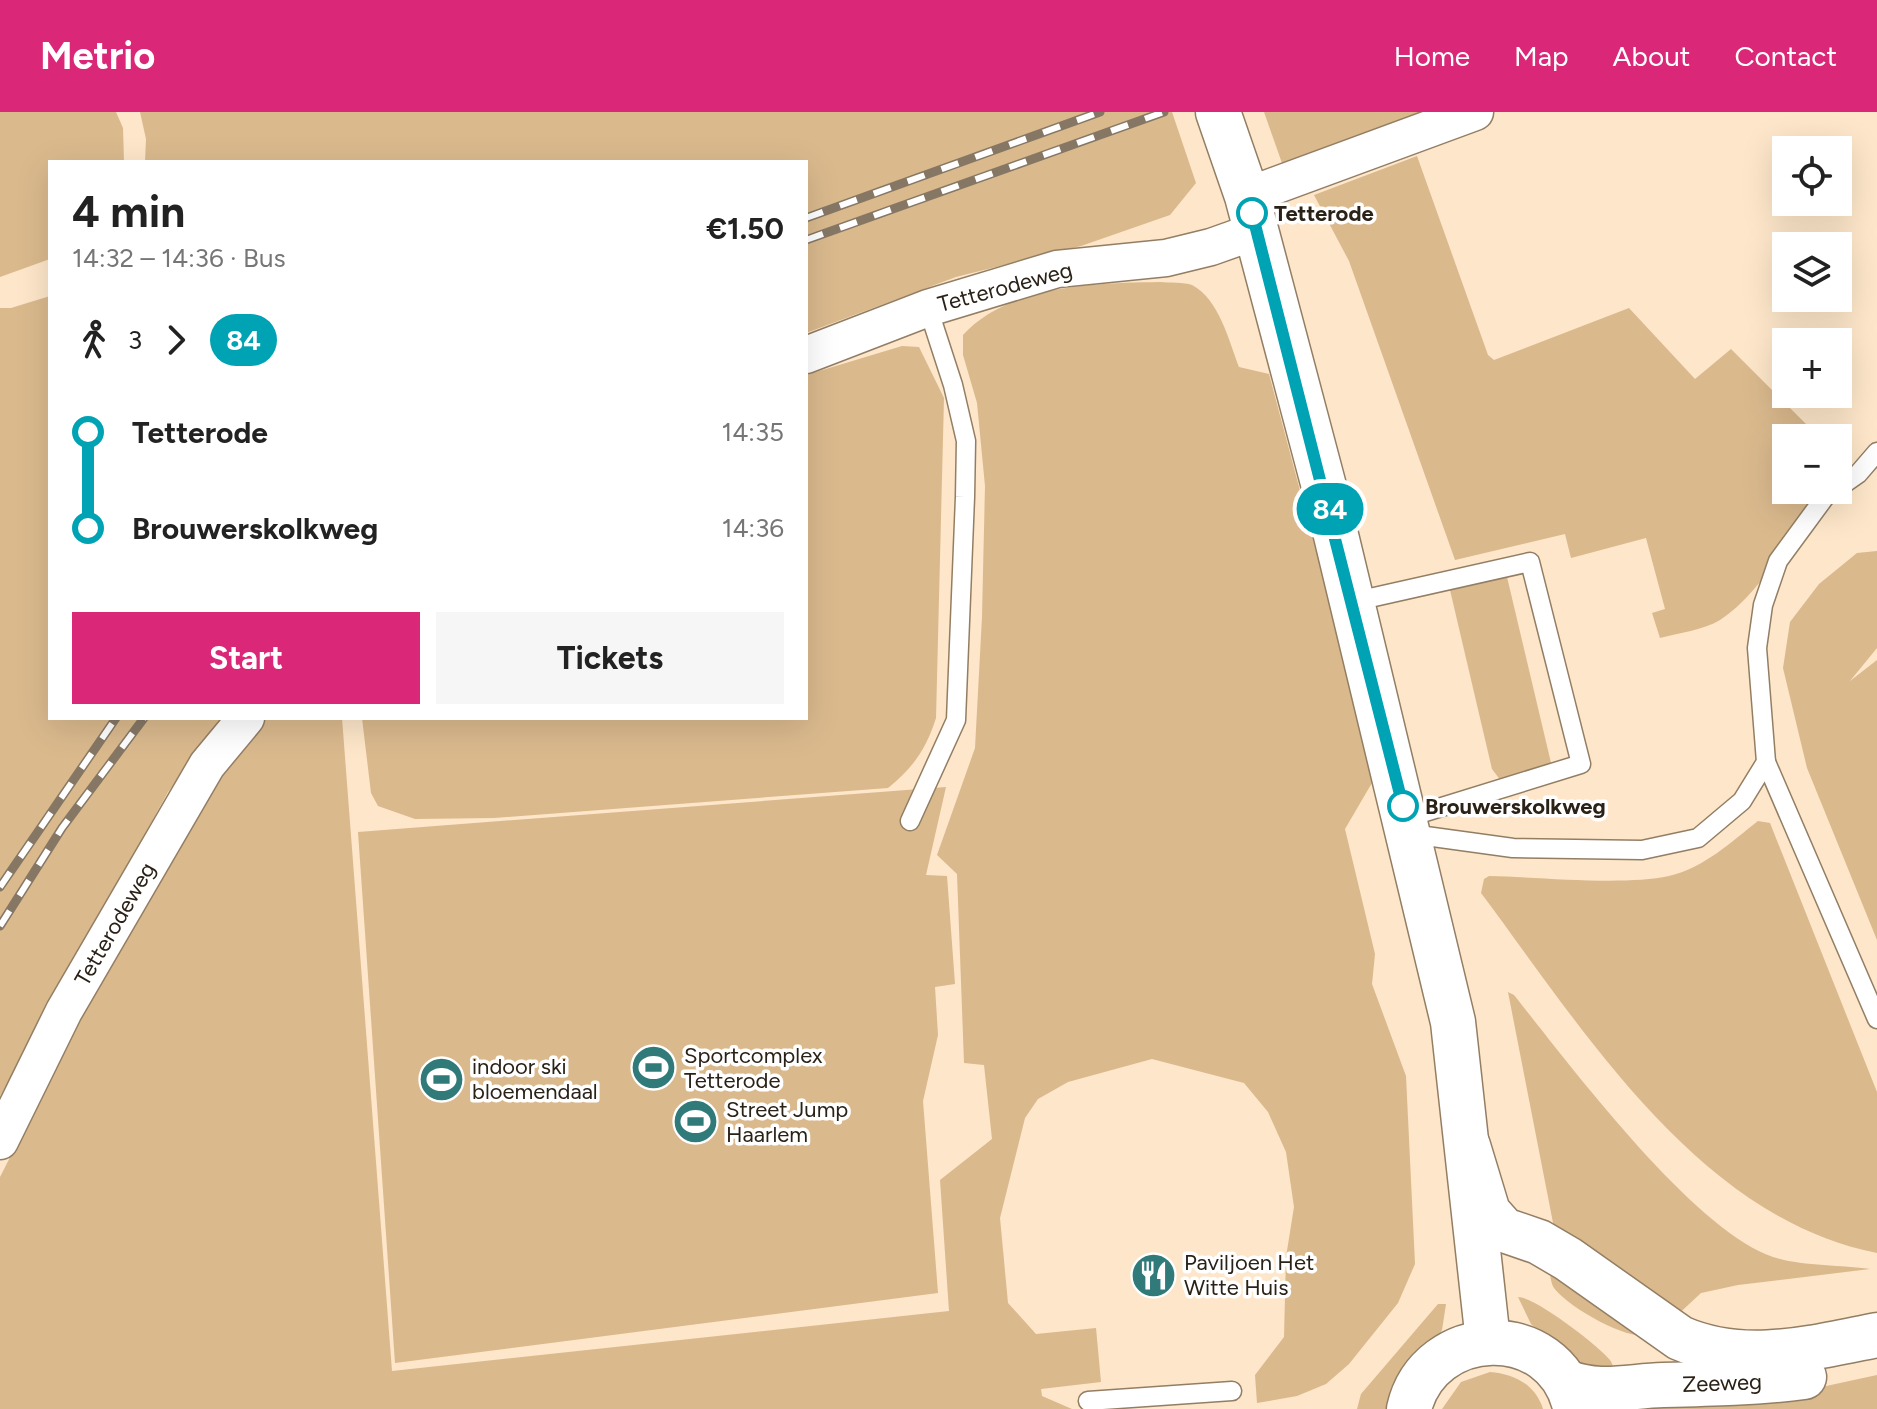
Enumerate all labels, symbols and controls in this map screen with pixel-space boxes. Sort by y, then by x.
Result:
text: Metrio [40,33,155,79]
text: Home [1394,39,1470,73]
text: Map [1514,39,1569,73]
text: About [1613,39,1690,73]
text: Contact [1734,39,1837,73]
map controls [1772,136,1852,504]
button: locate [1772,136,1852,216]
text: 4 min [72,185,185,238]
marker: Tetterode [1237,198,1267,228]
place label: Tetterode [1274,200,1374,227]
text: €1.50 [706,210,784,247]
button: layers [1772,232,1852,312]
text: 14:32 – 14:36 · Bus [72,242,286,274]
street label: Tetterodeweg [935,256,1075,318]
icon: walk [72,318,116,362]
icon: forward [154,318,198,362]
text: 84 [226,323,261,357]
text: 3 [128,324,142,356]
button: + [1772,328,1852,408]
text: Tetterode [132,414,268,451]
text: 14:35 [721,416,784,448]
button: − [1772,424,1852,504]
line badge: 84 [1294,483,1366,535]
text: 84 [1313,492,1347,526]
text: Brouwerskolkweg [132,510,378,547]
text: 14:36 [722,512,784,544]
button: Start [72,612,420,704]
button: Tickets [436,612,784,704]
marker: Brouwerskolkweg [1388,791,1418,821]
place label: Brouwerskolkweg [1425,793,1606,820]
street label: Tetterodeweg [69,857,161,991]
place label: Sportcomplex Tetterode [684,1042,823,1094]
sports icon: Sportcomplex Tetterode [629,1044,677,1092]
place label: indoor ski bloemendaal [472,1053,598,1105]
sports icon: indoor ski bloemendaal [417,1055,465,1103]
place label: Street Jump Haarlem [726,1096,848,1148]
sports icon: Street Jump Haarlem [671,1098,719,1146]
place label: Paviljoen Het Witte Huis [1184,1249,1314,1301]
restaurant icon: Paviljoen Het Witte Huis [1129,1251,1177,1299]
street label: Zeeweg [1682,1368,1762,1398]

